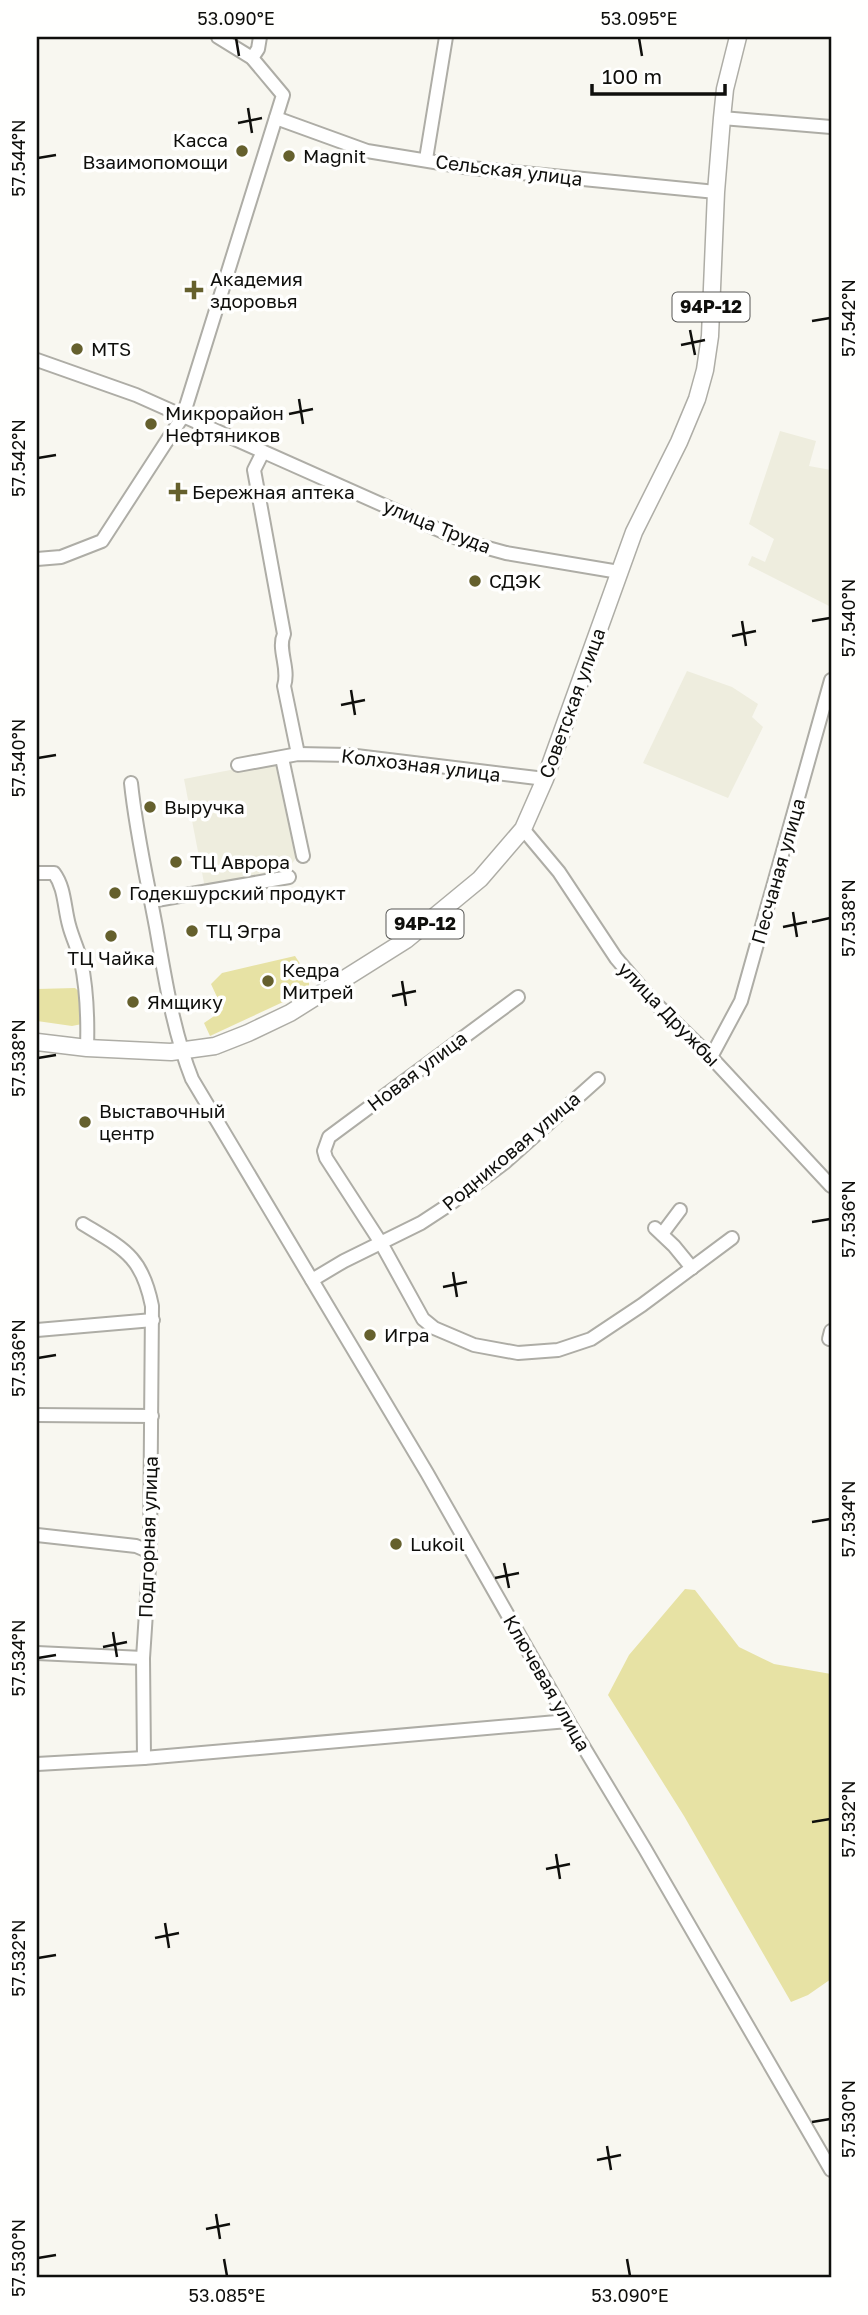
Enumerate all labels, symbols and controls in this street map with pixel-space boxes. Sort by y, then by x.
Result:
text: 53.090°E [197,7,275,29]
text: 53.095°E [601,7,677,29]
scale bar [592,52,724,96]
text: 100 m [602,63,662,89]
text: 57.544°N [7,119,29,197]
place label: Касса Взаимопомощи [82,128,228,173]
marker: Касса Взаимопомощи [234,143,250,159]
place label: Magnit [303,144,366,167]
marker: Magnit [281,148,297,164]
street label: Сельская улица [434,149,584,190]
place label: Академия здоровья [210,267,303,312]
text: 57.542°N [837,279,859,357]
marker: Академия здоровья [184,280,204,300]
road number: 94Р-12 [672,292,750,321]
place label: MTS [91,337,131,360]
marker: MTS [69,341,85,357]
place label: Микрорайон Нефтяников [165,401,284,446]
marker: Микрорайон Нефтяников [143,416,159,432]
text: 57.542°N [7,419,29,497]
place label: Бережная аптека [192,480,355,503]
marker: Бережная аптека [170,484,186,500]
street label: улица Труда [380,493,494,558]
place label: СДЭК [489,569,541,592]
marker: СДЭК [467,573,483,589]
text: 57.540°N [837,579,859,657]
street label: Советская улица [534,625,609,781]
text: 57.540°N [7,719,29,797]
street label: Колхозная улица [340,743,502,786]
place label: Выручка [164,795,245,818]
street label: Песчаная улица [746,795,809,946]
marker: Выручка [142,799,158,815]
place label: ТЦ Аврора [190,850,290,873]
marker: ТЦ Аврора [168,854,184,870]
text: 57.538°N [837,879,859,957]
place label: Годекшурский продукт [129,881,346,904]
marker: Годекшурский продукт [107,885,123,901]
road number: 94Р-12 [386,909,464,939]
place label: ТЦ Эгра [206,919,281,942]
marker: ТЦ Эгра [184,923,200,939]
marker: ТЦ Чайка [103,928,119,944]
place label: ТЦ Чайка [67,946,155,969]
street label: улица Дружбы [614,957,725,1071]
place label: Кедра Митрей [282,958,354,1003]
marker: Кедра Митрей [260,973,276,989]
place label: Ямщику [147,990,223,1013]
marker: Ямщику [125,994,141,1010]
text: 57.538°N [7,1019,29,1097]
street label: Новая улица [362,1026,471,1115]
street label: Родниковая улица [437,1086,584,1215]
place label: Выставочный центр [99,1099,225,1144]
marker: Выставочный центр [77,1114,93,1130]
text: 57.536°N [837,1180,859,1258]
text: 57.536°N [7,1319,29,1397]
place label: Игра [384,1323,430,1346]
marker: Игра [362,1327,378,1343]
street label: Подгорная улица [133,1456,162,1618]
text: 57.534°N [837,1480,859,1558]
place label: Lukoil [410,1532,465,1555]
marker: Lukoil [388,1536,404,1552]
street label: Ключевая улица [499,1610,596,1755]
text: 57.534°N [7,1619,29,1697]
text: 57.532°N [837,1780,859,1858]
text: 57.532°N [7,1919,29,1997]
text: 57.530°N [837,2080,859,2158]
text: 57.530°N [7,2219,29,2297]
text: 53.085°E [189,2284,265,2306]
text: 53.090°E [591,2284,669,2306]

